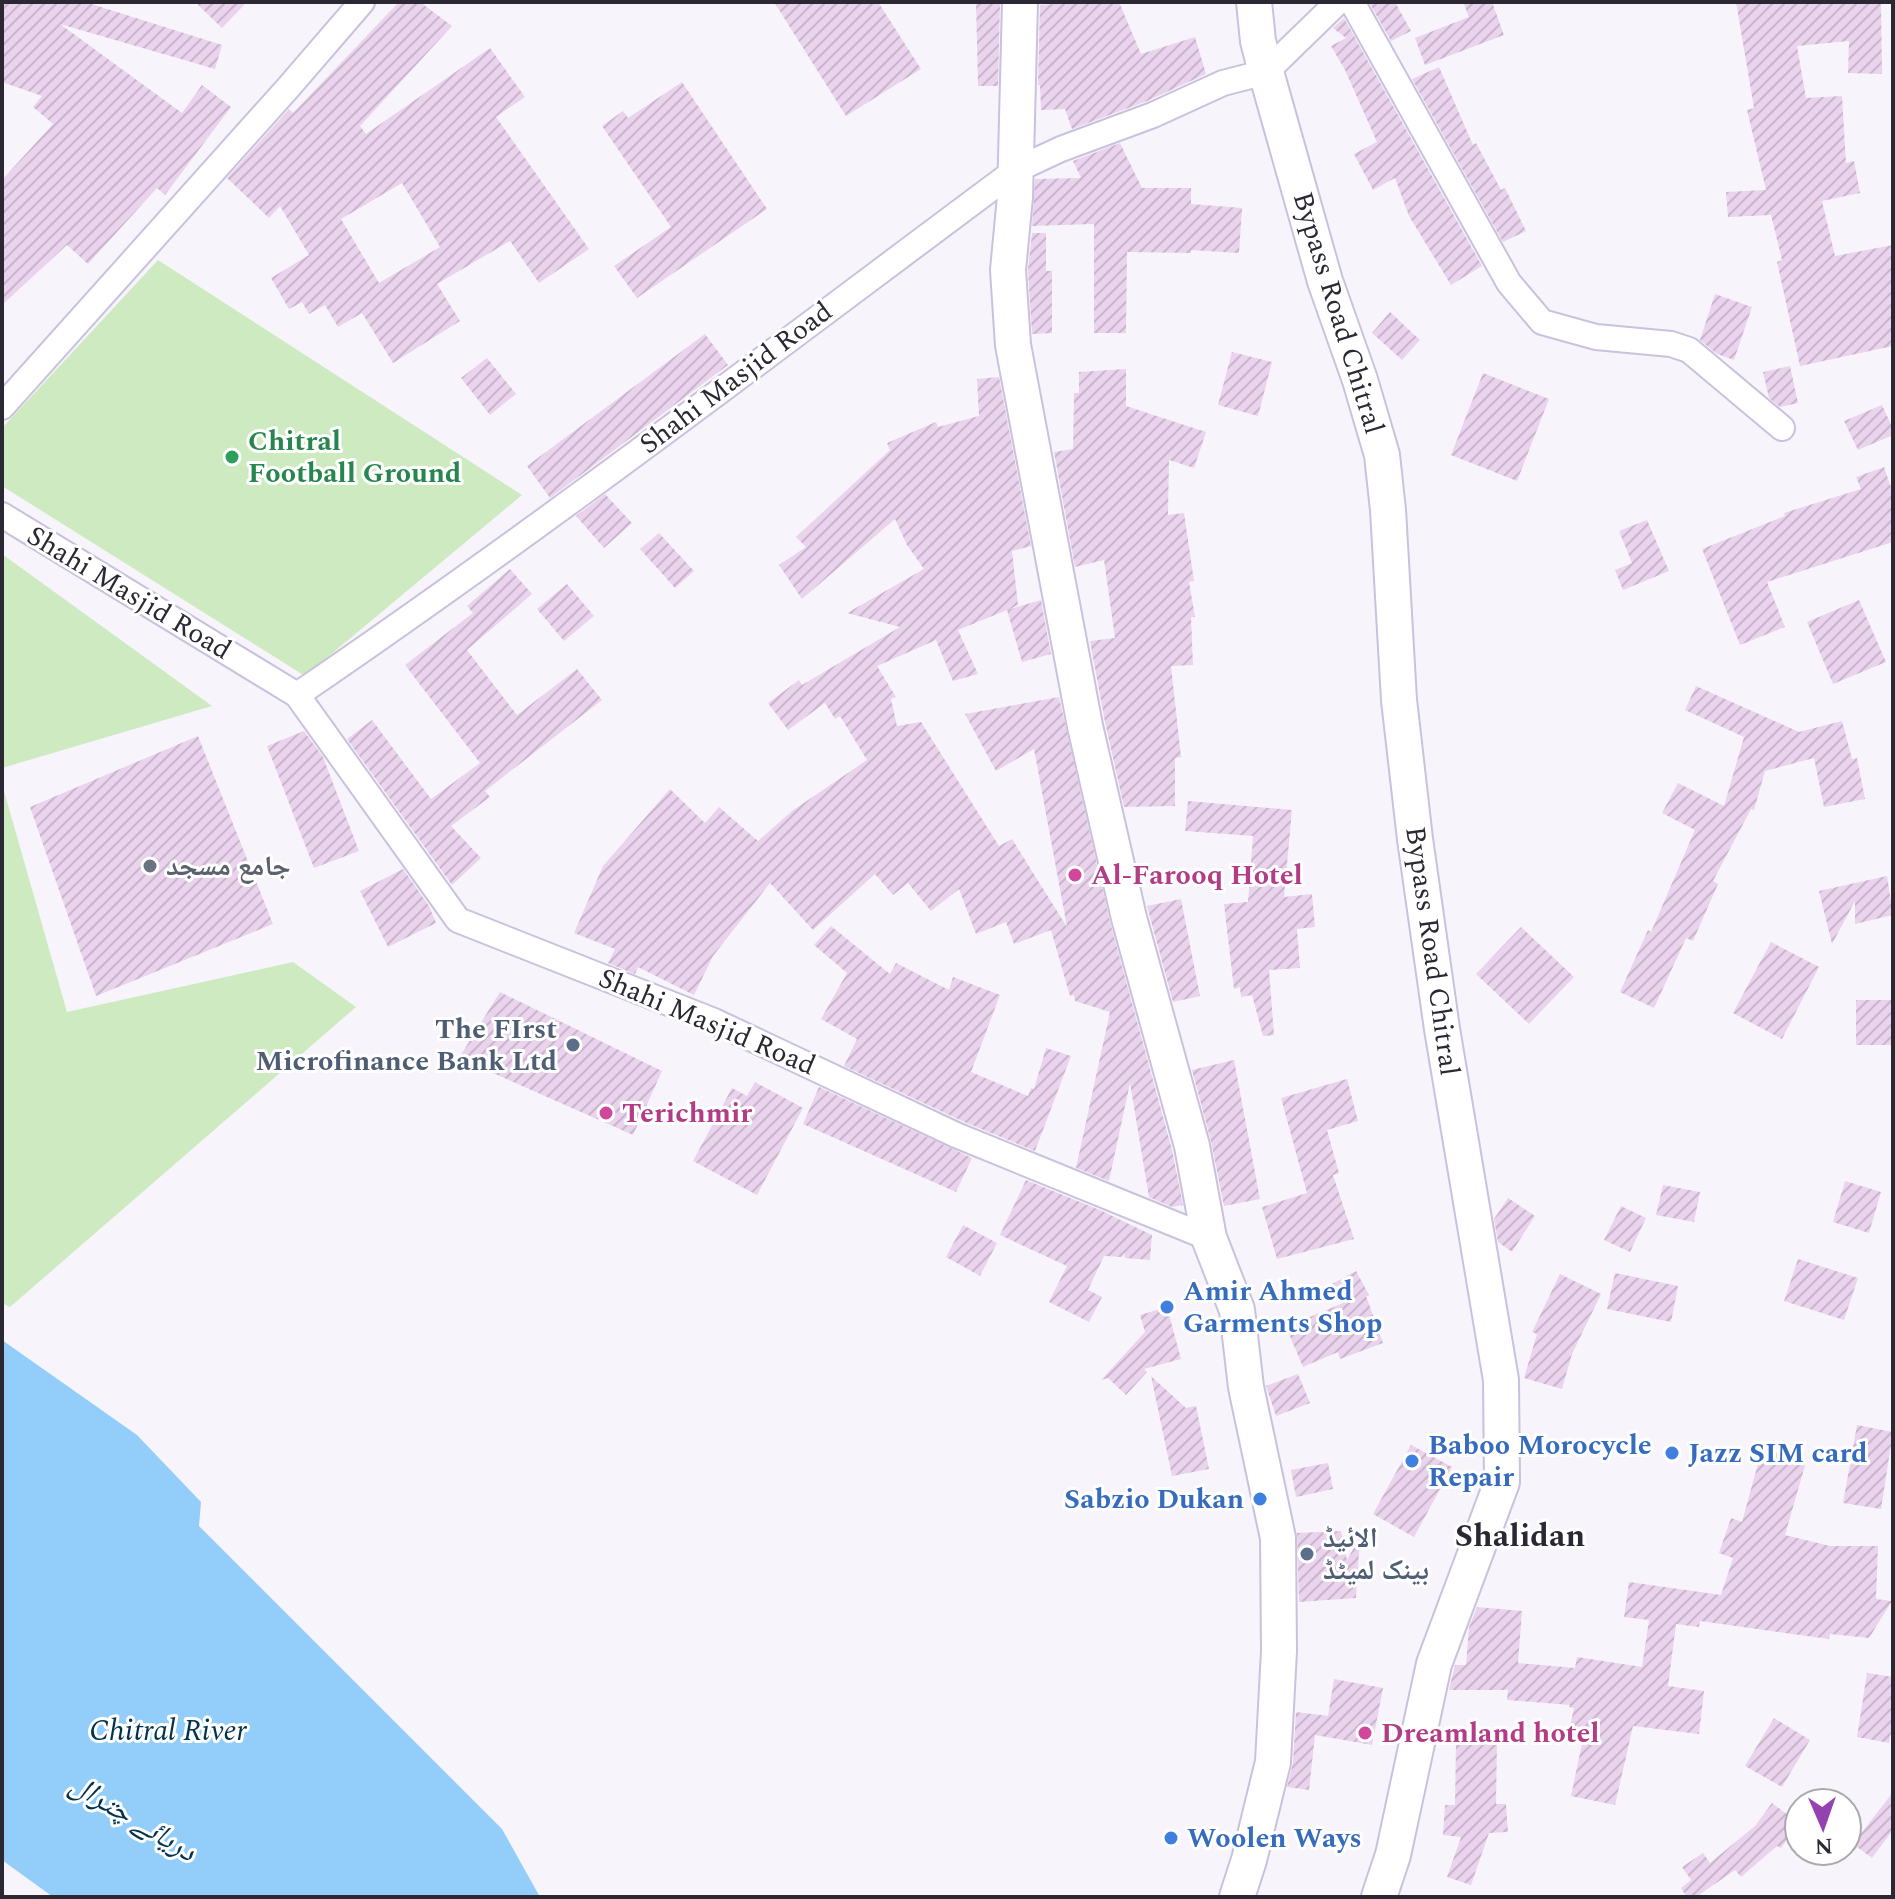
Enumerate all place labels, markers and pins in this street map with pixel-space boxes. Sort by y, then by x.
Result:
place label: Chitral Football Ground [248,420,461,495]
marker: Chitral Football Ground [223,448,241,466]
place label: جامع مسجد [166,845,291,888]
place label: Al-Farooq Hotel [1091,854,1303,897]
marker: جامع مسجد [141,857,159,875]
marker: Al-Farooq Hotel [1066,866,1084,884]
place label: The FIrst Microfinance Bank Ltd [255,1008,557,1083]
marker: The FIrst Microfinance Bank Ltd [564,1036,582,1054]
place label: Terichmir [622,1092,752,1135]
marker: Terichmir [597,1104,615,1122]
place label: Amir Ahmed Garments Shop [1183,1270,1382,1345]
marker: Amir Ahmed Garments Shop [1158,1298,1176,1316]
place label: Baboo Morocycle Repair [1428,1424,1652,1499]
place label: Jazz SIM card [1688,1432,1868,1475]
marker: Jazz SIM card [1663,1444,1681,1462]
marker: Baboo Morocycle Repair [1403,1452,1421,1470]
place label: Sabzio Dukan [1064,1478,1244,1521]
marker: Sabzio Dukan [1251,1490,1269,1508]
place label: الائیڈ بینک لمیٹڈ [1323,1517,1429,1592]
marker: الائیڈ بینک لمیٹڈ [1298,1545,1316,1563]
place label: Dreamland hotel [1381,1712,1599,1755]
marker: Dreamland hotel [1356,1724,1374,1742]
place label: Woolen Ways [1187,1817,1362,1860]
marker: Woolen Ways [1162,1829,1180,1847]

